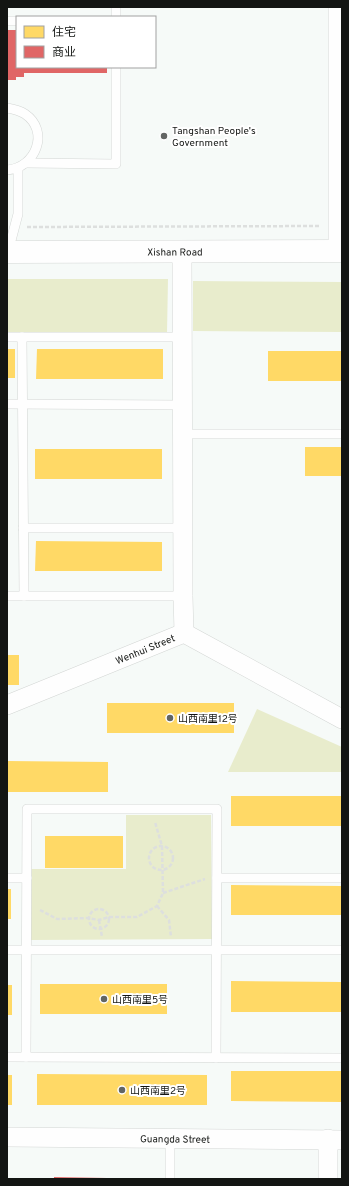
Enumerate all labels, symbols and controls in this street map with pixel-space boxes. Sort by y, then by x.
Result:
legend [16,16,156,68]
text: 住宅 [52,25,76,41]
text: 商业 [52,45,76,61]
place label: Tangshan People's Government [172,125,256,150]
marker: Tangshan People's Government [159,131,169,141]
street label: Xishan Road [147,246,203,260]
street label: Wenhui Street [114,632,177,668]
marker: 山西南里12号 [165,713,175,723]
place label: 山西南里12号 [178,713,238,726]
marker: 山西南里5号 [99,994,109,1004]
place label: 山西南里5号 [112,994,168,1007]
marker: 山西南里2号 [117,1085,127,1095]
place label: 山西南里2号 [130,1085,186,1098]
street label: Guangda Street [140,1133,210,1147]

